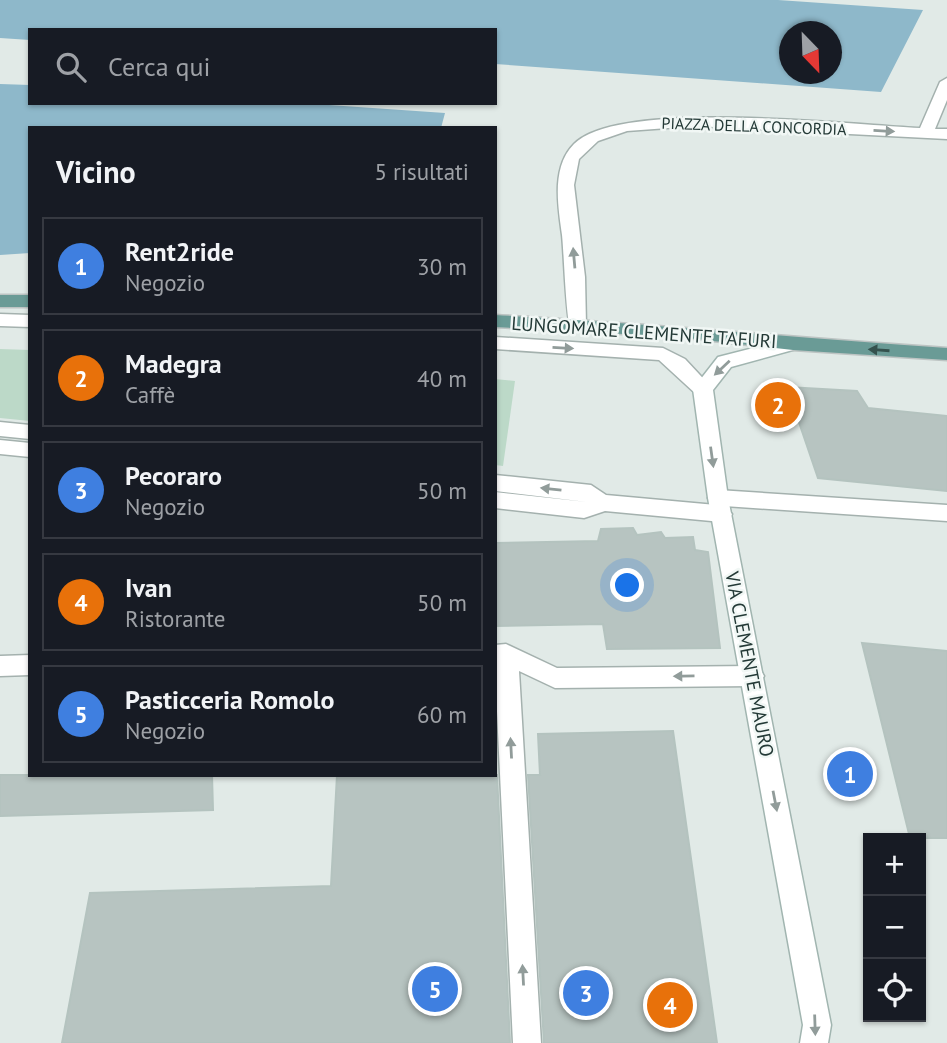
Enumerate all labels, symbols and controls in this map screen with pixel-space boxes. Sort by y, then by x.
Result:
north arrow [779,21,842,84]
search box [28,28,497,105]
icon: search [52,48,90,86]
text: Cerca qui [108,50,211,83]
street label: PIAZZA DELLA CONCORDIA [661,113,848,139]
one-way arrow [873,126,895,137]
text: Vicino [56,152,136,191]
text: 5 risultati [374,157,469,186]
text: Rent2ride [125,235,234,268]
one-way arrow [568,246,579,268]
text: 1 [74,252,88,281]
text: 30 m [417,252,467,281]
text: Negozio [125,268,205,297]
street label: LUNGOMARE CLEMENTE TAFURI [511,311,777,353]
one-way arrow [553,342,575,353]
one-way arrow [868,344,890,355]
text: Madegra [125,347,222,380]
one-way arrow [713,360,730,376]
text: 2 [74,364,88,393]
text: 40 m [417,364,467,393]
pin: 2 [755,379,801,431]
text: Caffè [125,380,175,409]
one-way arrow [707,446,718,468]
text: Pecoraro [125,459,222,492]
text: 3 [74,476,88,505]
text: 50 m [417,476,467,505]
one-way arrow [540,483,562,494]
text: Negozio [125,492,205,521]
your location [610,568,644,602]
street label: VIA CLEMENTE MAURO [720,568,780,759]
text: Ivan [125,571,172,604]
text: 4 [74,588,88,617]
text: 50 m [417,588,467,617]
text: Ristorante [125,604,225,633]
one-way arrow [672,671,694,682]
text: Pasticceria Romolo [125,683,334,716]
text: 5 [74,700,88,729]
text: 60 m [417,700,467,729]
text: Negozio [125,716,205,745]
one-way arrow [506,736,517,758]
pin: 1 [827,748,873,800]
one-way arrow [770,790,781,812]
map controls [863,833,926,1022]
button: + [863,833,926,896]
button: − [863,896,926,959]
button: locate [863,959,926,1022]
pin: 5 [412,963,458,1015]
one-way arrow [517,964,528,986]
pin: 3 [563,967,609,1019]
pin: 4 [647,979,693,1031]
one-way arrow [809,1014,820,1036]

